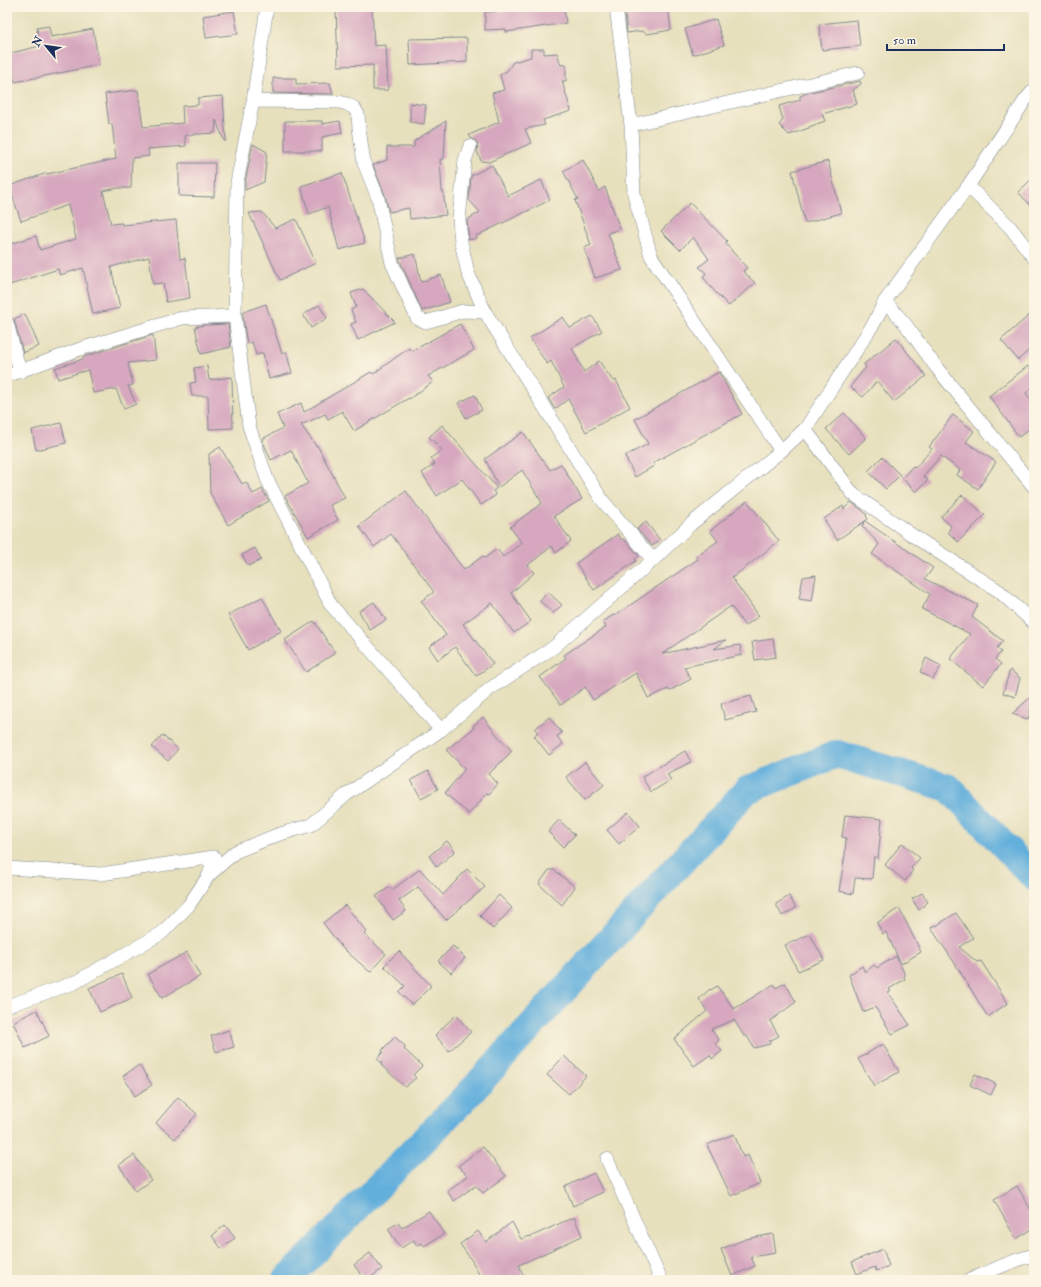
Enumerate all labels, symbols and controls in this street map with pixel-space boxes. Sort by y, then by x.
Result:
north arrow [26,26,66,66]
scale bar [887,26,1004,52]
text: N [29,33,46,50]
text: 50 m [893,33,917,48]

